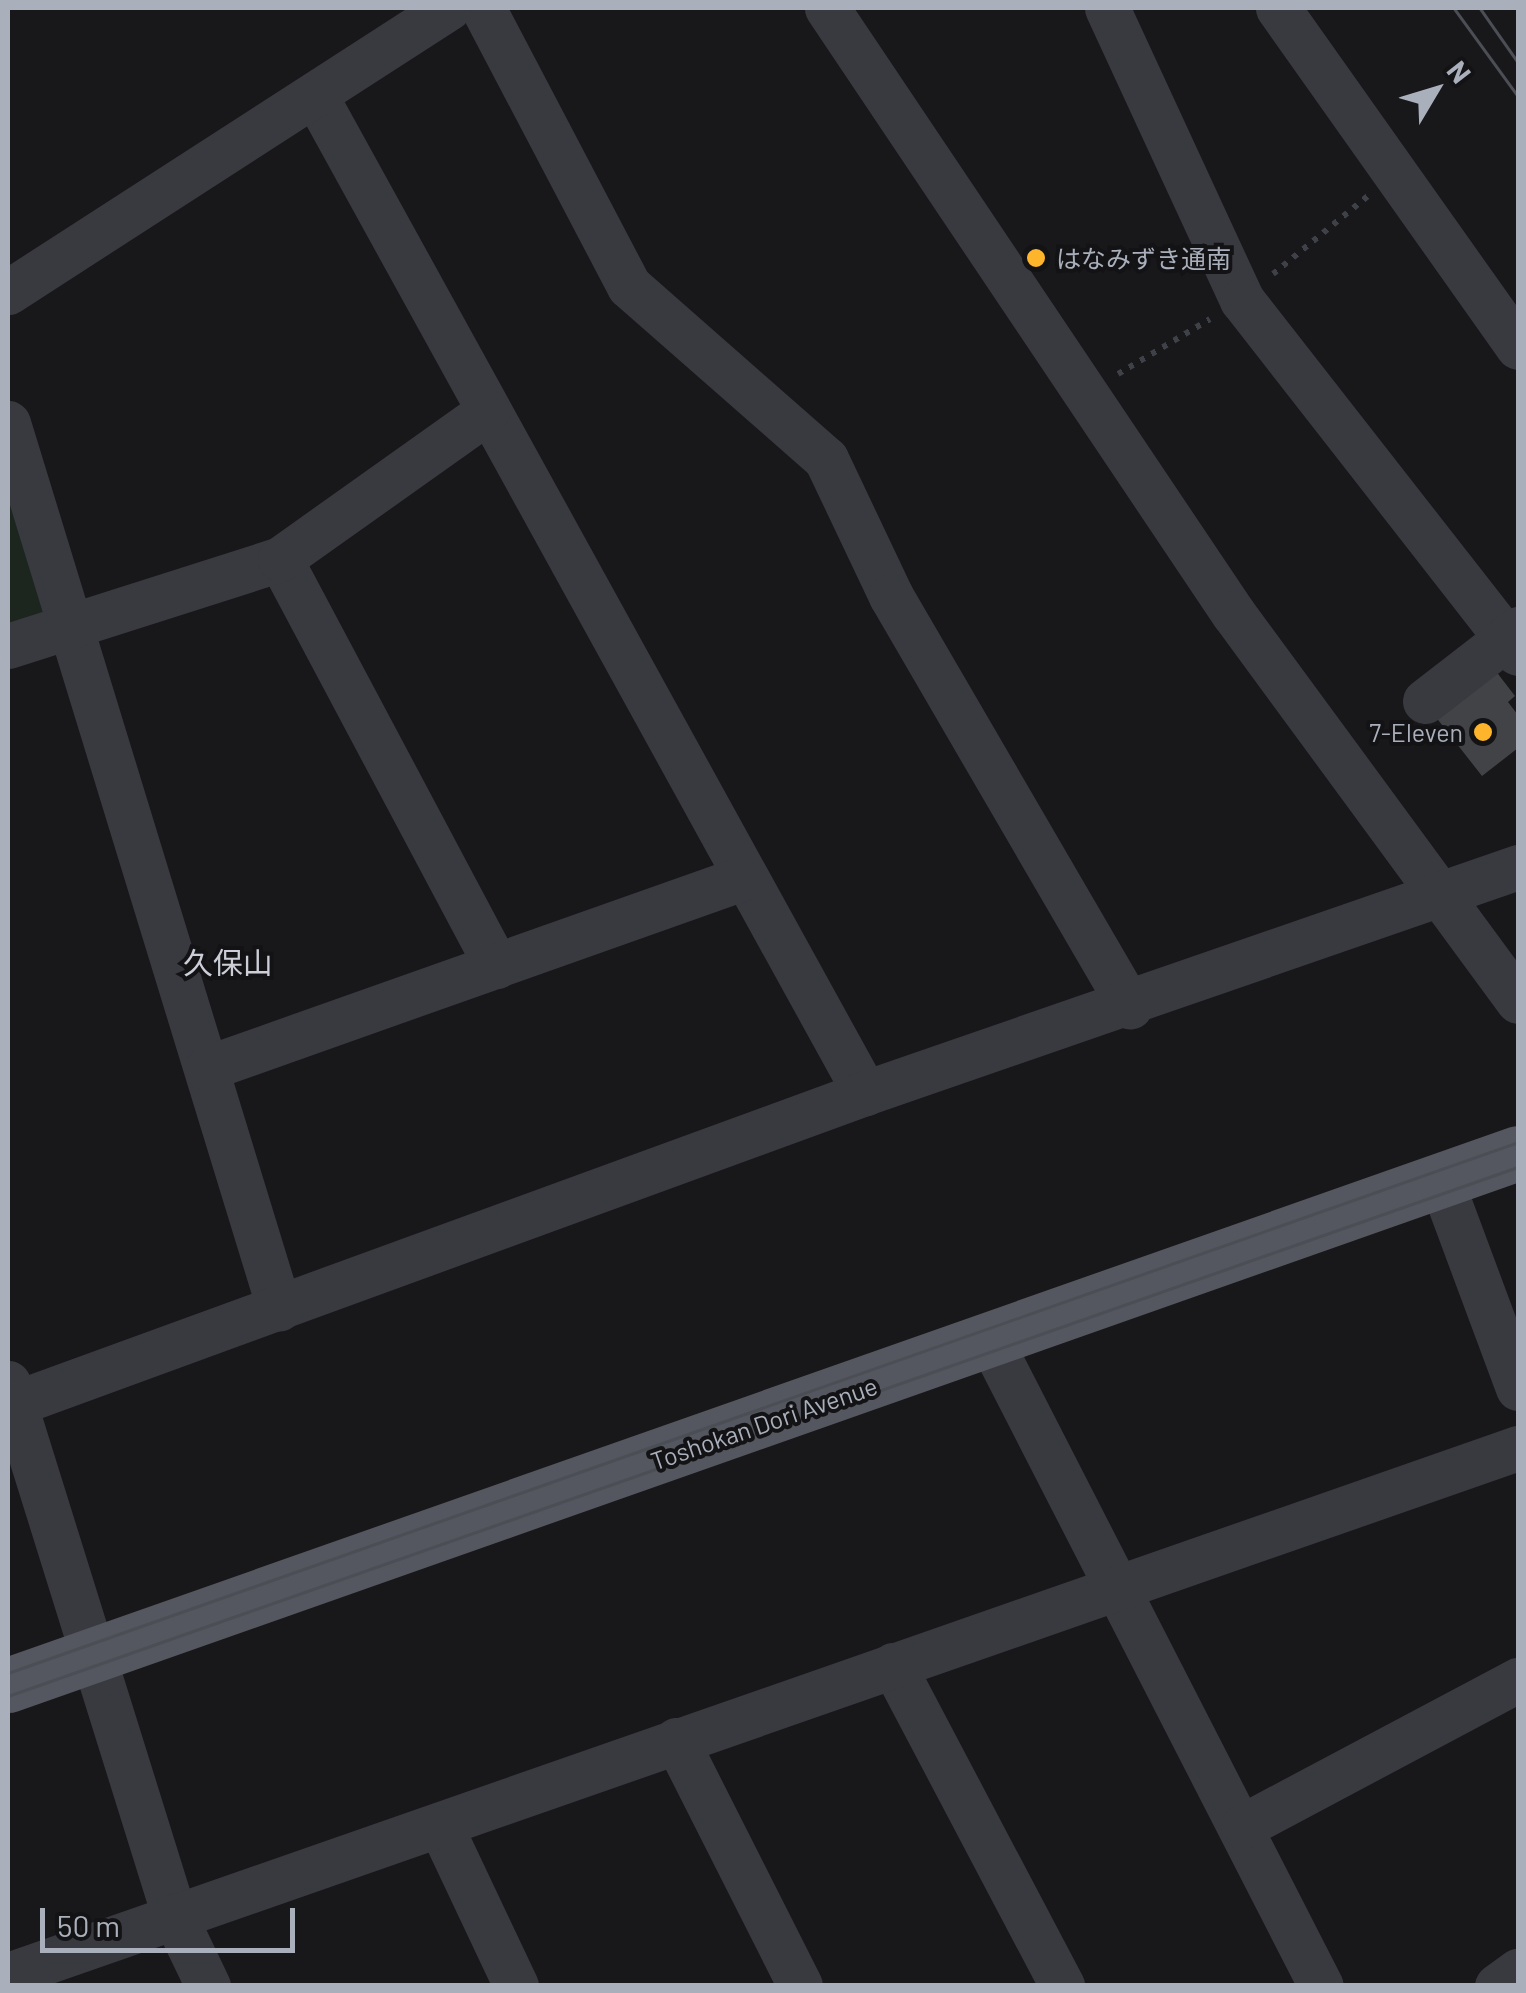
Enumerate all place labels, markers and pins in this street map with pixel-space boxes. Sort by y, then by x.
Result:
place label: はなみずき通南 [1056,243,1231,273]
marker: はなみずき通南 [1025,247,1047,269]
place label: 7-Eleven [1369,717,1463,747]
marker: 7-Eleven [1472,721,1494,743]

